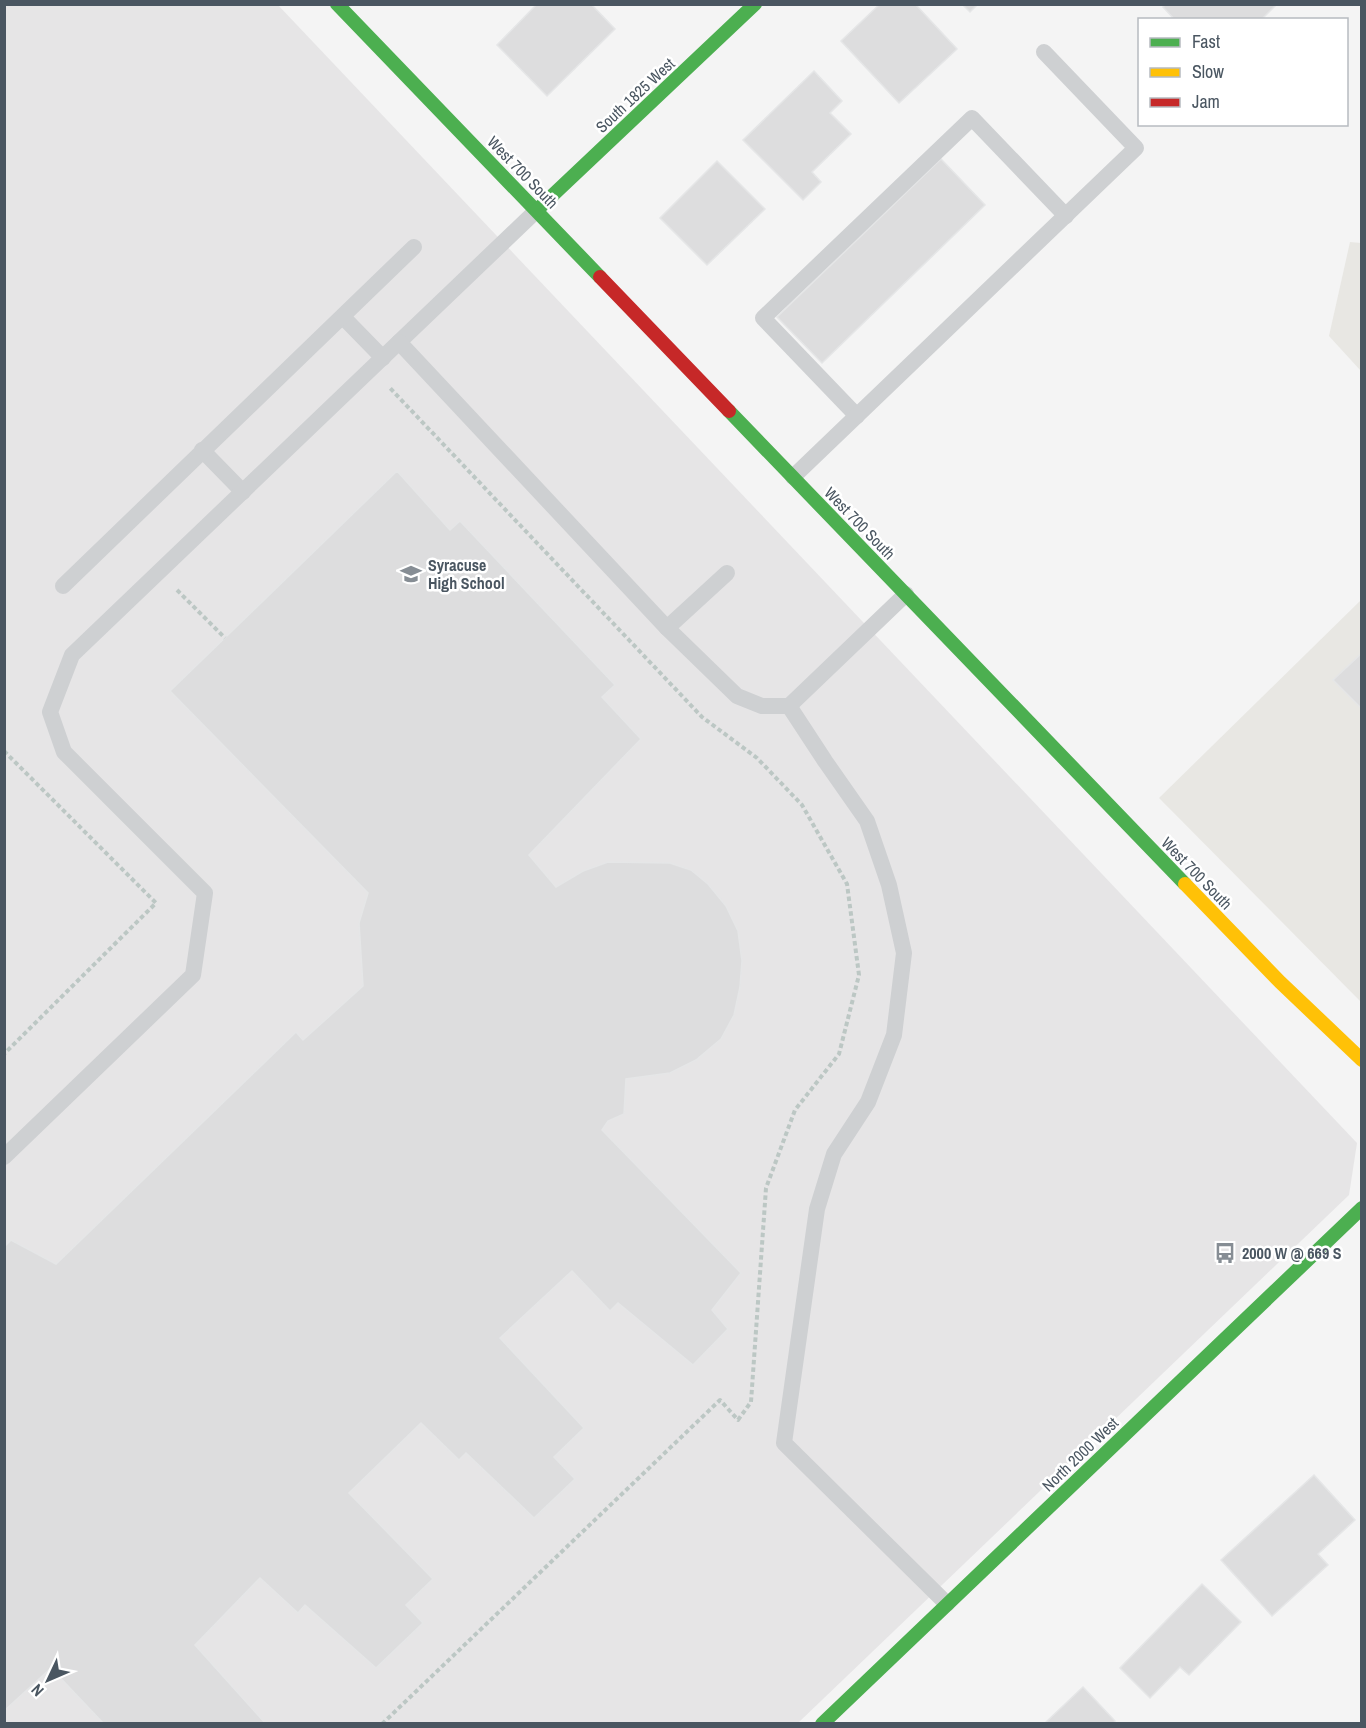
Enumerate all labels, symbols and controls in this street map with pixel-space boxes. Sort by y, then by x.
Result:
legend [1138,18,1348,126]
text: Fast [1192,29,1220,54]
street label: South 1825 West [591,52,679,137]
text: Slow [1192,59,1224,84]
text: Jam [1192,89,1220,114]
street label: West 700 South [483,131,563,213]
street label: West 700 South [820,482,900,564]
place label: Syracuse High School [428,554,505,594]
school or university icon: Syracuse High School [399,562,423,586]
street label: West 700 South [1157,832,1237,914]
bus stop icon: 2000 W @ 669 S [1213,1241,1237,1265]
place label: 2000 W @ 669 S [1242,1242,1342,1264]
street label: North 2000 West [1037,1412,1123,1496]
north arrow [18,1650,78,1710]
text: N [26,1679,48,1701]

